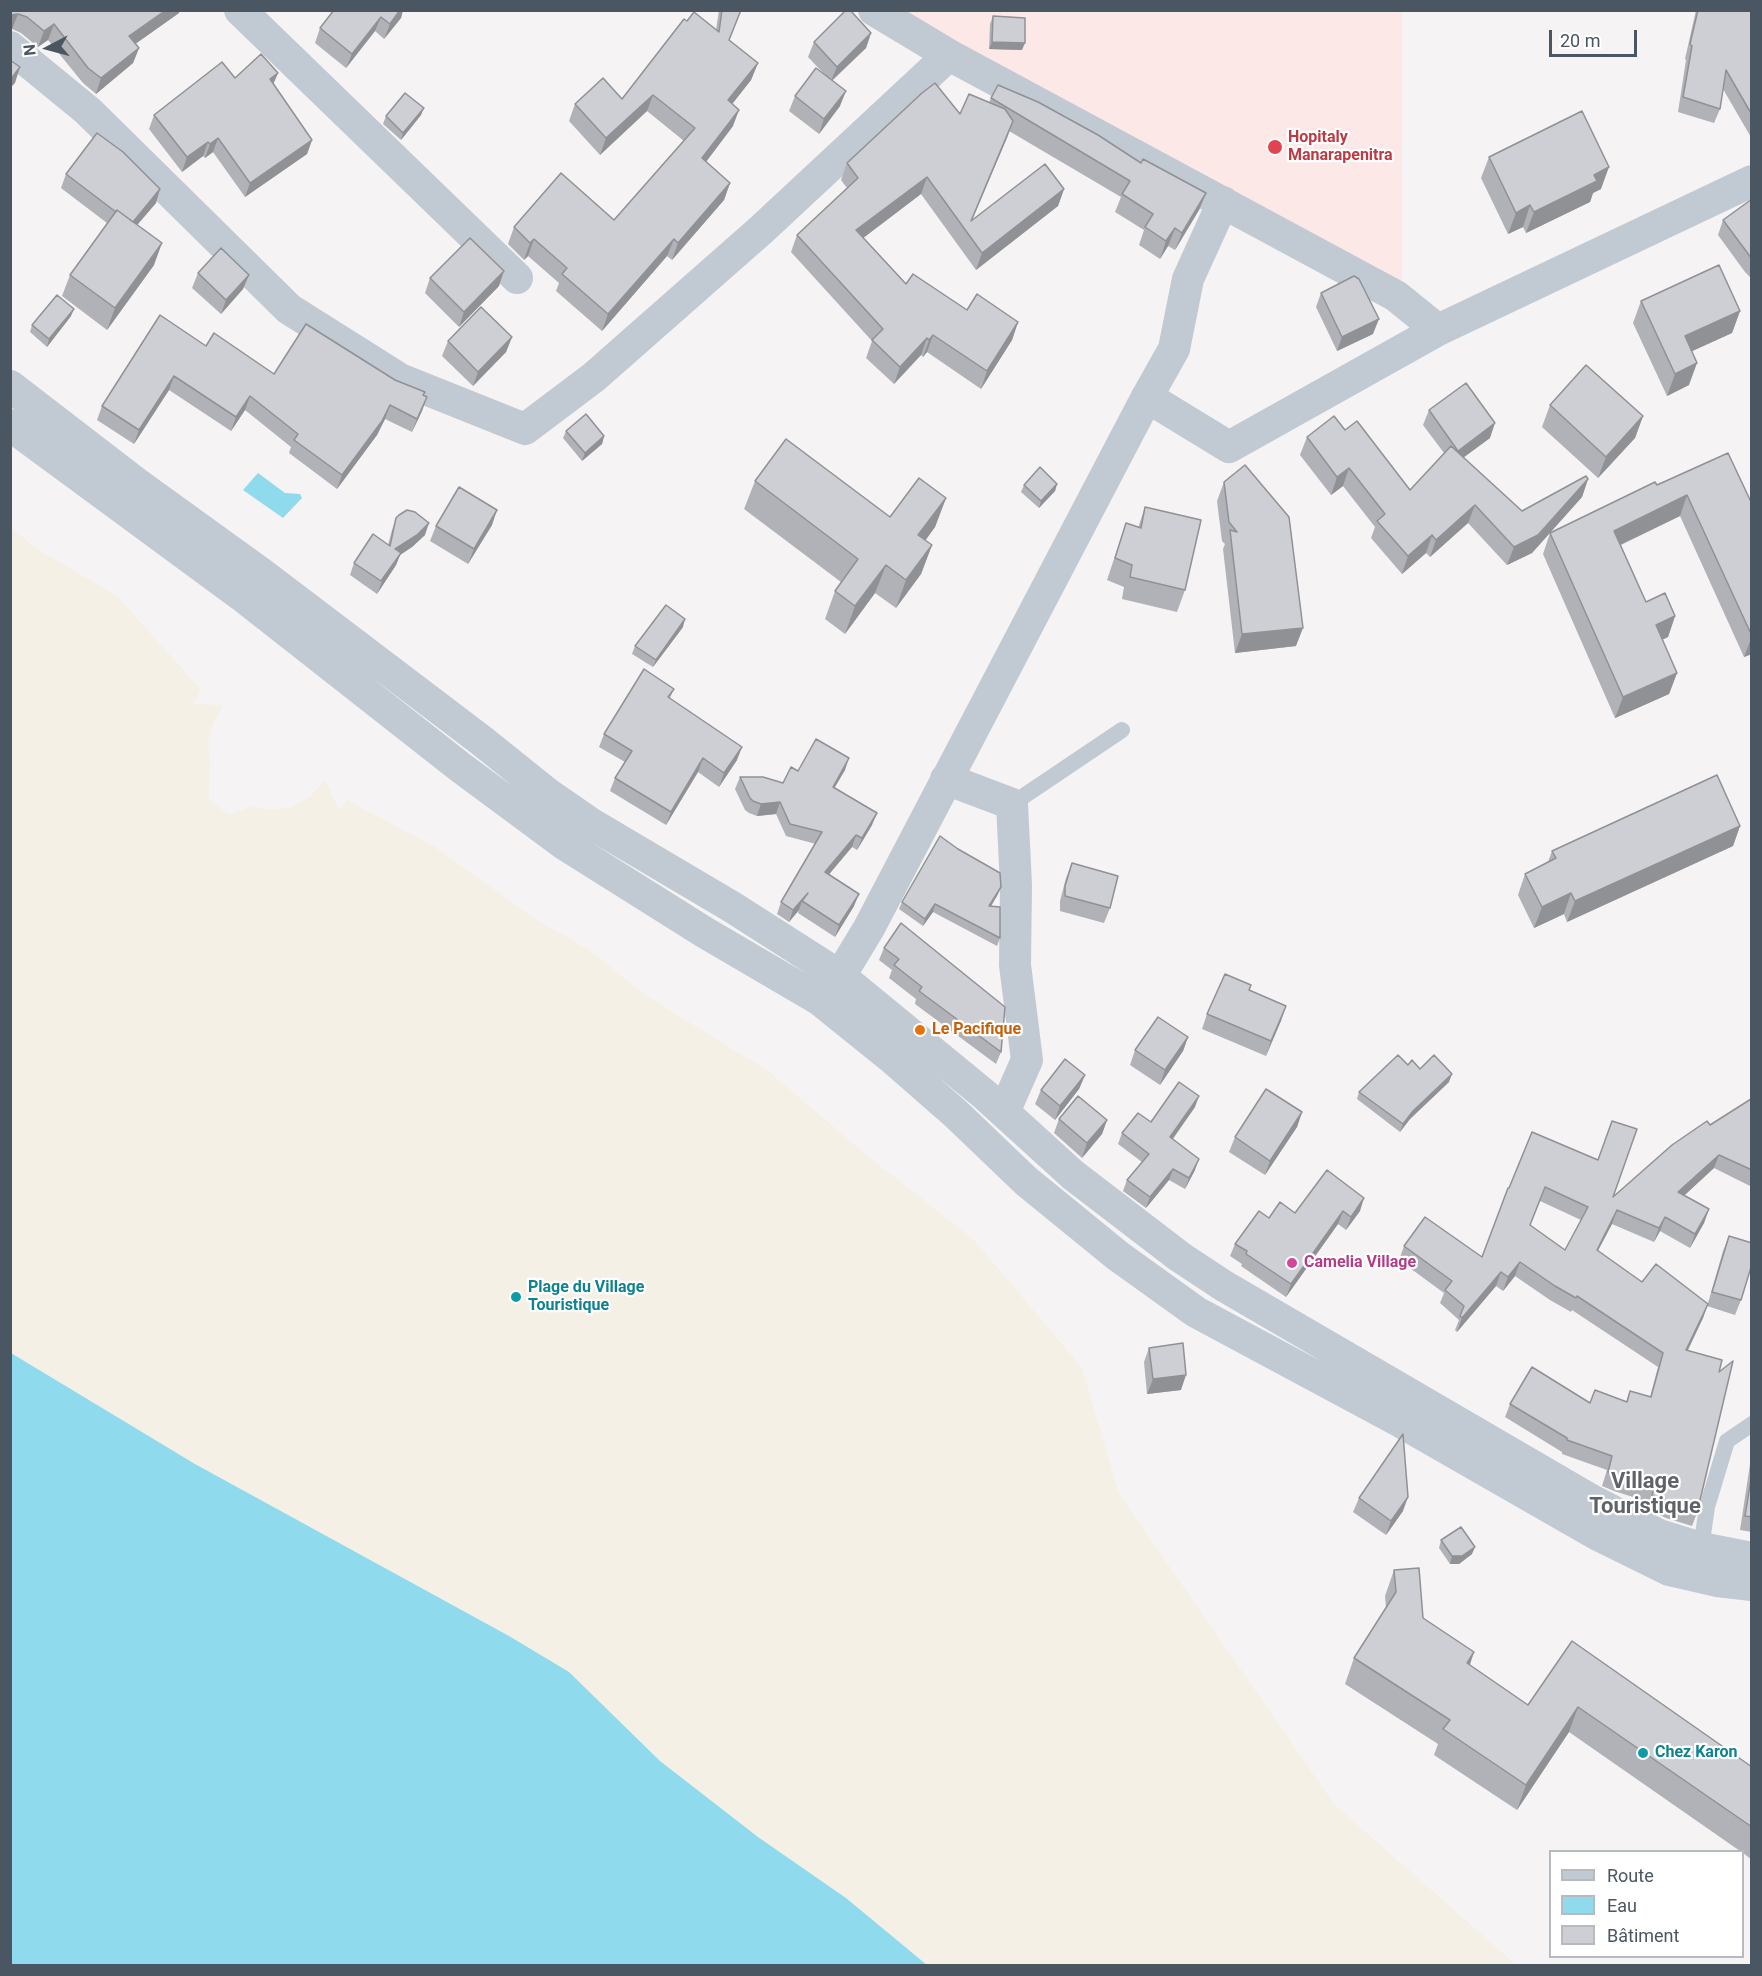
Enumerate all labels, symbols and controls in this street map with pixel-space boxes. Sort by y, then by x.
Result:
north arrow [18,18,78,78]
scale bar [1552,18,1640,56]
text: 20 m [1560,30,1600,51]
text: N [20,43,40,57]
place label: Hopitaly Manarapenitra [1288,128,1393,166]
marker: Hopitaly Manarapenitra [1266,138,1284,156]
place label: Le Pacifique [932,1020,1021,1040]
marker: Le Pacifique [913,1023,927,1037]
place label: Camelia Village [1304,1253,1416,1273]
marker: Camelia Village [1285,1256,1299,1270]
place label: Plage du Village Touristique [528,1278,644,1316]
marker: Plage du Village Touristique [509,1290,523,1304]
district label: Village Touristique [1589,1469,1701,1520]
place label: Chez Karon [1655,1743,1738,1763]
marker: Chez Karon [1636,1746,1650,1760]
legend [1549,1850,1744,1958]
text: Route [1607,1865,1654,1886]
text: Eau [1607,1895,1637,1916]
text: Bâtiment [1607,1925,1679,1946]

